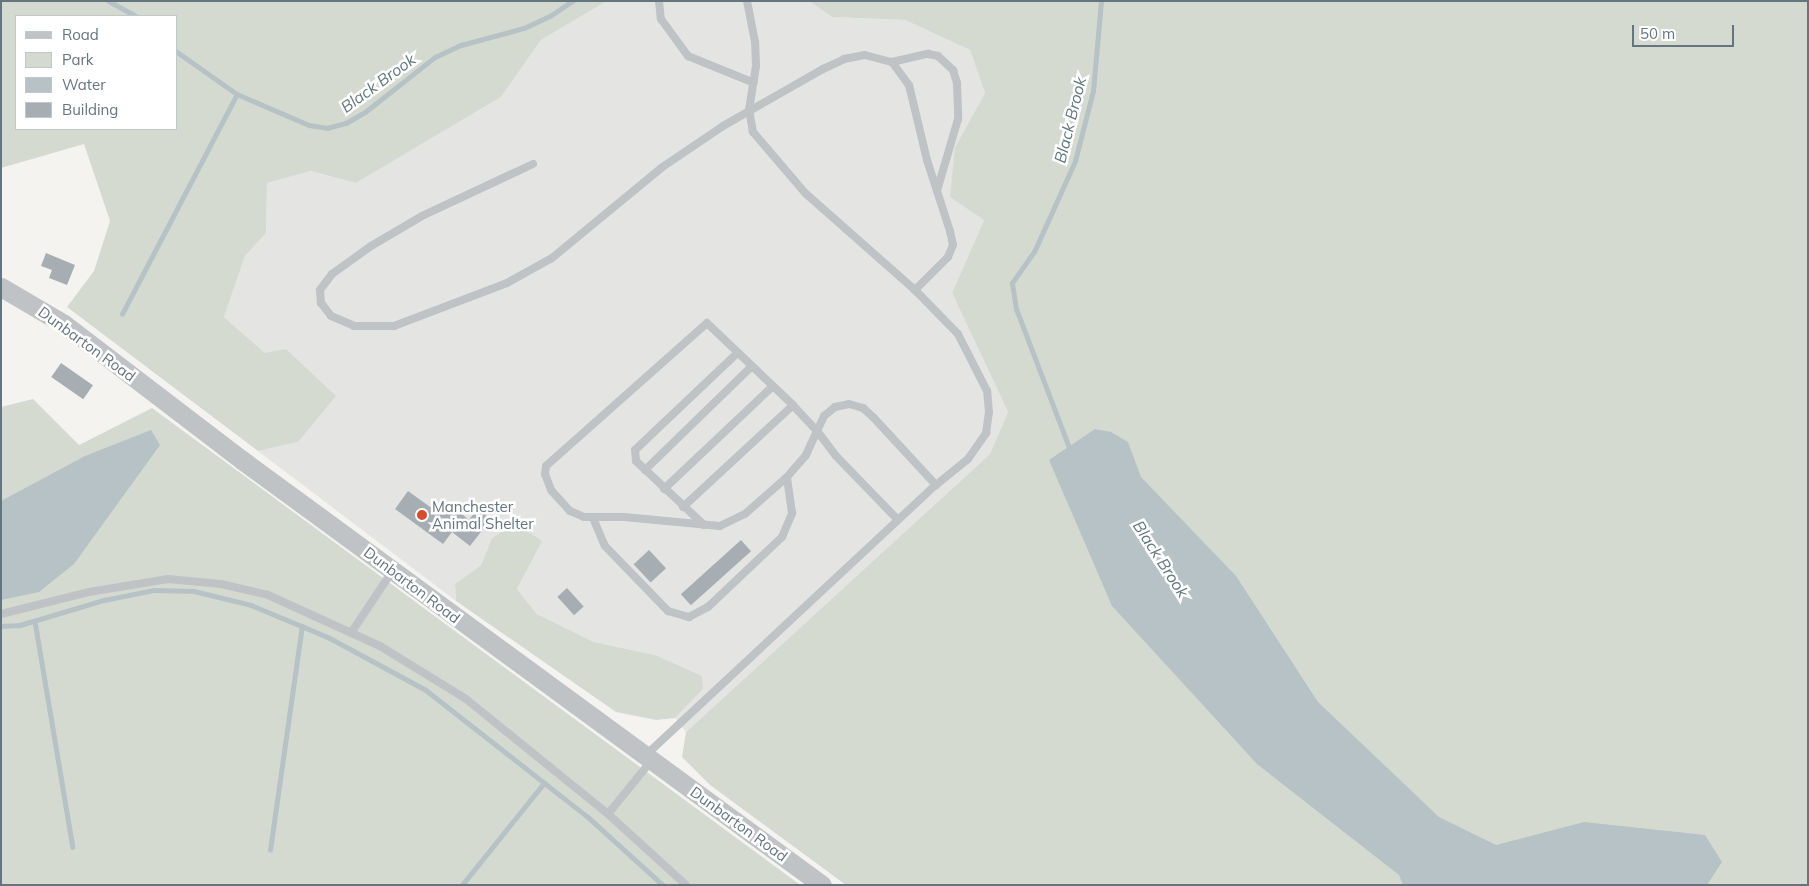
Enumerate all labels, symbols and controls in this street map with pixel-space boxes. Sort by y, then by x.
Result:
legend [15,15,178,130]
scale bar [1634,15,1736,47]
text: 50 m [1640,24,1675,43]
text: Road [62,25,99,44]
water label: Black Brook [337,49,419,117]
text: Park [62,50,94,69]
text: Water [62,75,106,94]
water label: Black Brook [1050,75,1090,165]
text: Building [62,100,118,119]
street label: Dunbarton Road [35,303,139,385]
place label: Manchester Animal Shelter [432,497,534,532]
marker: Manchester Animal Shelter [416,509,428,521]
water label: Black Brook [1129,517,1193,601]
street label: Dunbarton Road [360,543,464,627]
street label: Dunbarton Road [687,783,791,865]

